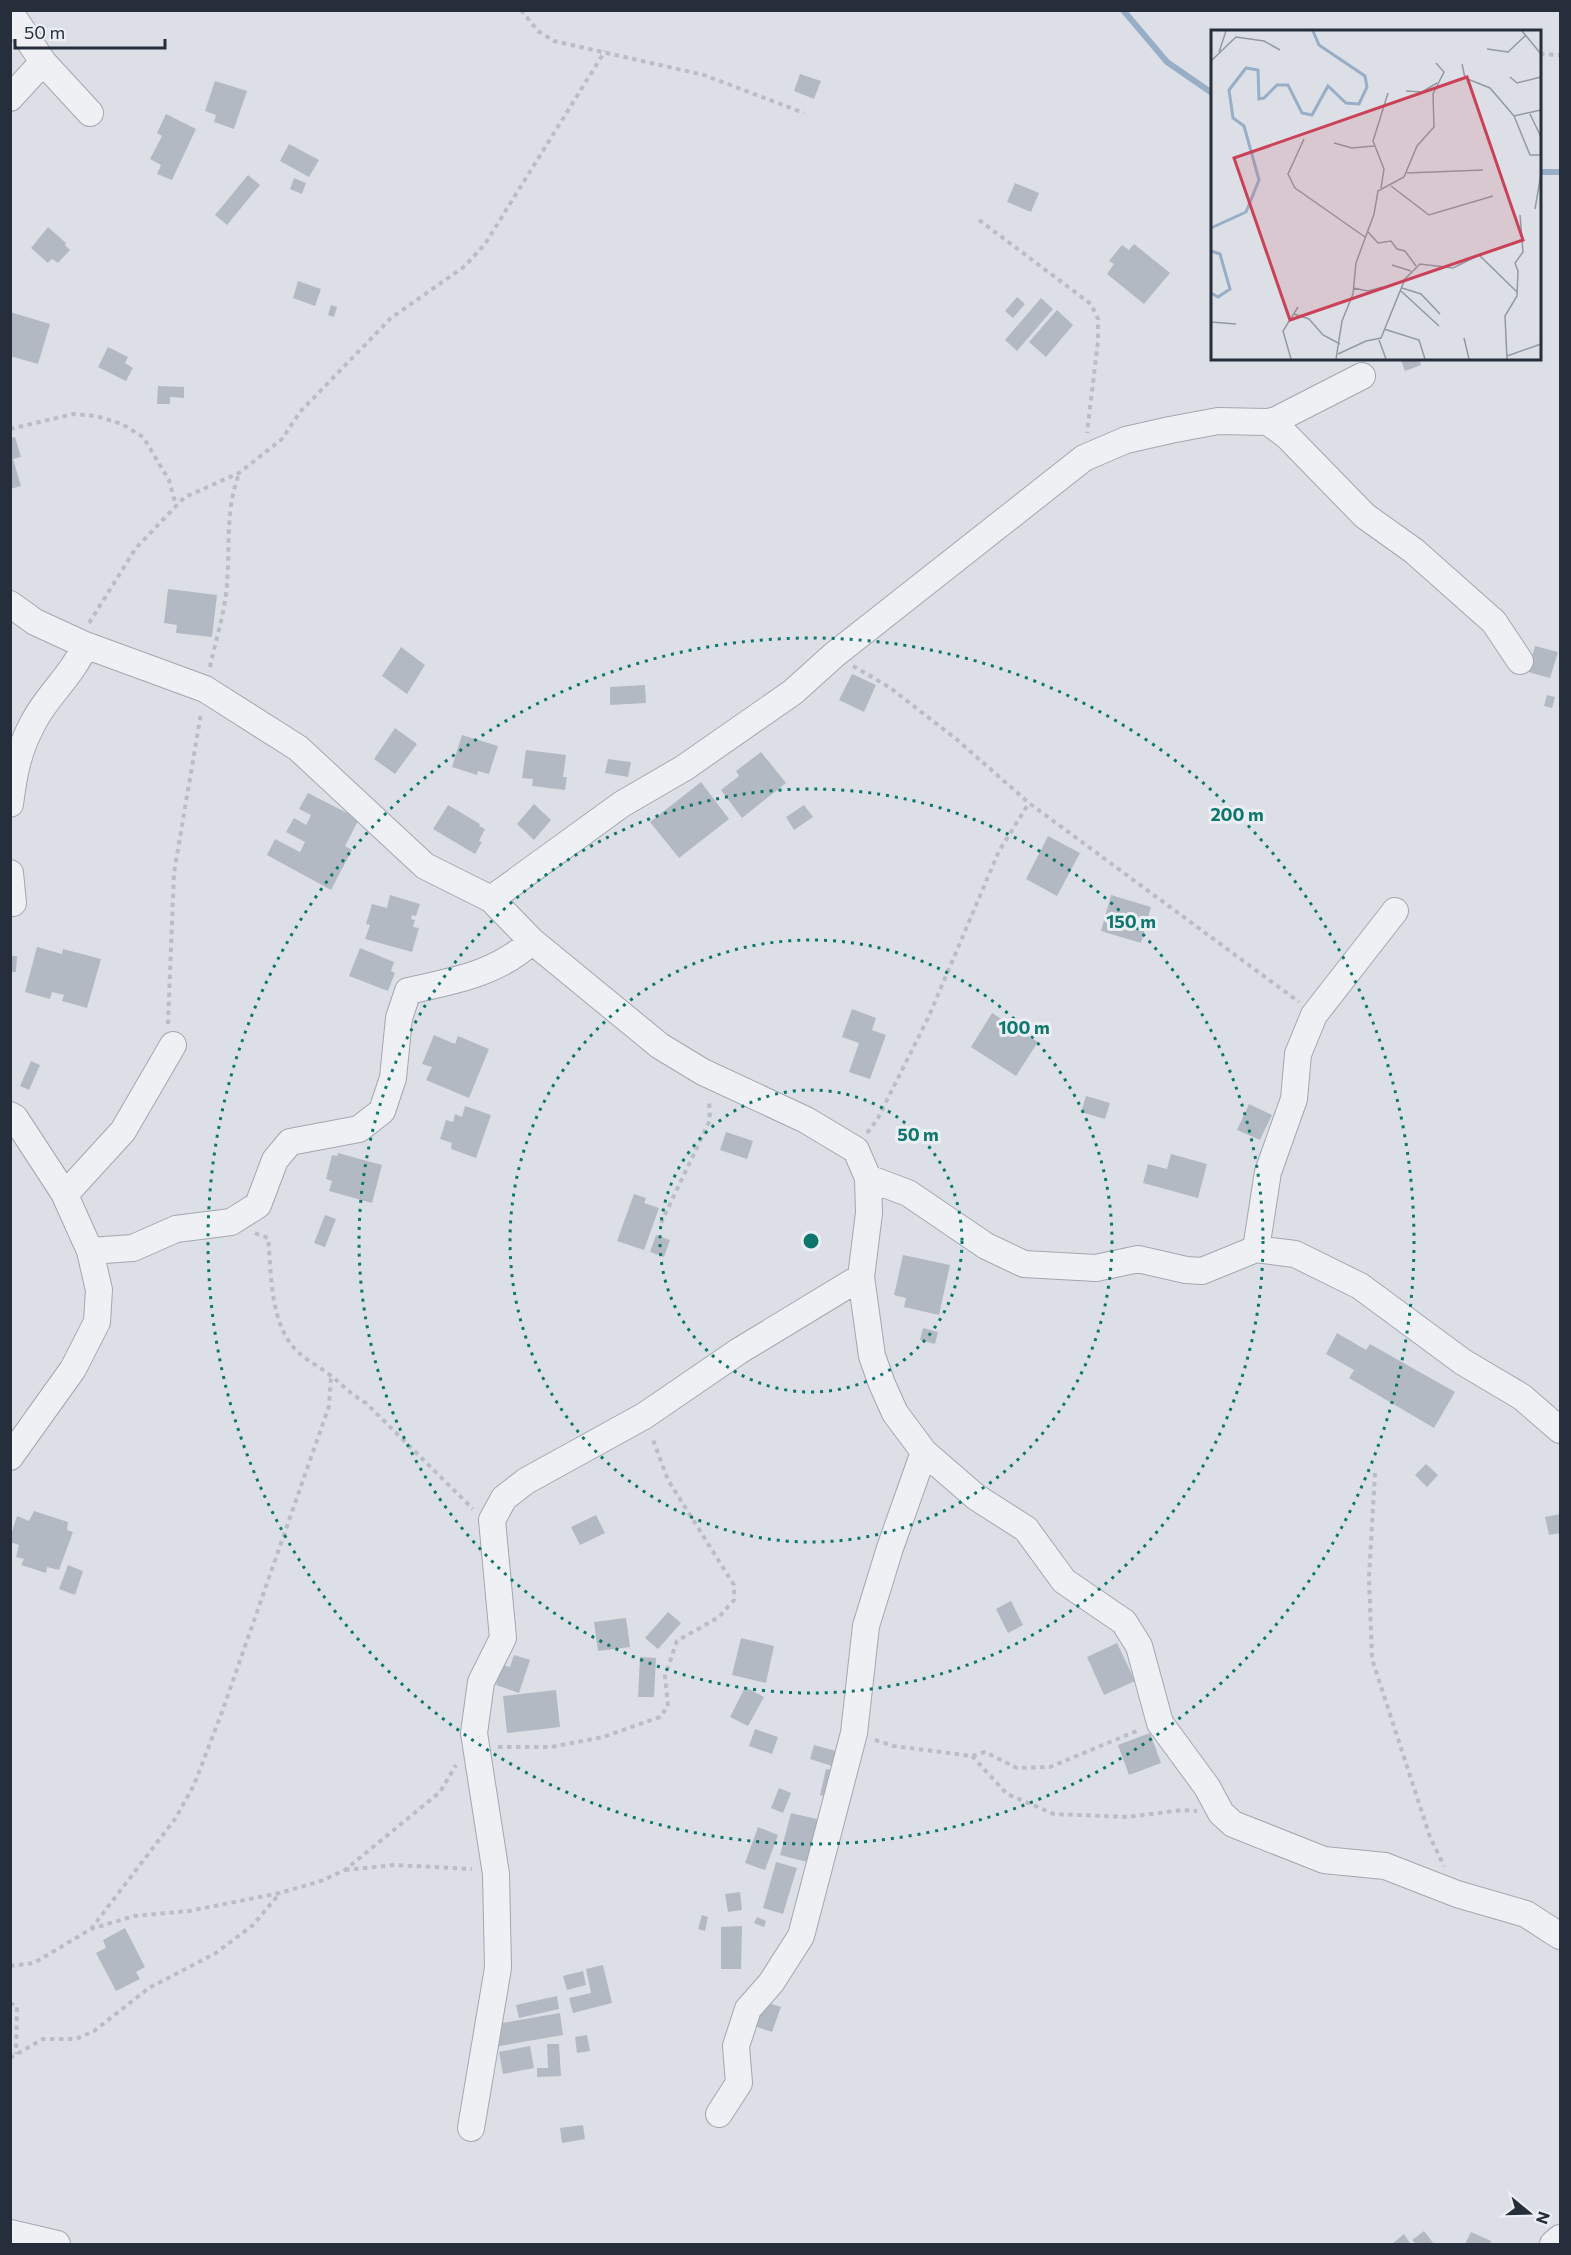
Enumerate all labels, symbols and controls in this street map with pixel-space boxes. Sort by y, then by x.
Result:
scale bar [15,12,165,50]
text: 50 m [24,21,65,43]
inset map [1211,30,1541,360]
text: 200 m [1210,803,1264,825]
text: 150 m [1106,910,1156,932]
text: 100 m [998,1016,1050,1038]
text: 50 m [897,1123,939,1145]
centre of rings [801,1231,821,1251]
north arrow [1499,2183,1559,2243]
text: N [1533,2209,1555,2227]

